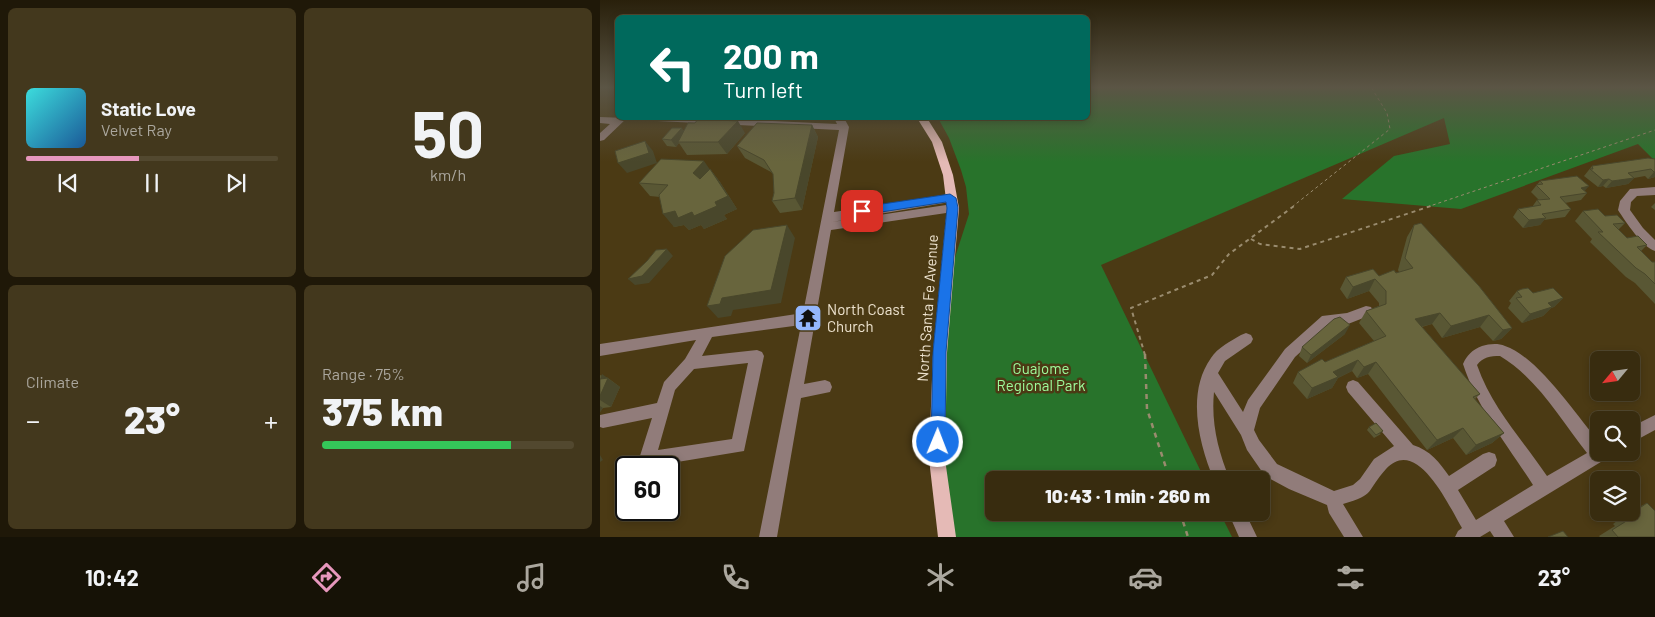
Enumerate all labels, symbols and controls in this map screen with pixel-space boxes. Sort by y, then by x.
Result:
text: 200 m [723,34,819,76]
icon: left [640,35,705,100]
text: Turn left [723,76,803,102]
text: 50 [412,93,484,171]
text: Static Love [101,97,196,120]
text: Velvet Ray [101,120,172,139]
text: km/h [430,165,466,184]
icon: previous [54,169,82,197]
icon: pause [138,169,166,197]
icon: next [222,169,250,197]
pin [841,190,883,232]
icon: arrive [848,197,876,225]
street label: North Santa Fe Avenue [913,234,941,382]
place label: North Coast Church [827,300,905,335]
temple icon: North Coast Church [793,303,823,333]
north arrow [1590,351,1640,401]
map controls [1590,351,1640,521]
park label: Guajome Regional Park [997,359,1086,394]
text: Range · 75% [322,364,405,383]
text: Climate [26,372,79,391]
text: 375 km [322,388,443,434]
text: 23° [124,396,180,442]
text: − [26,403,40,437]
text: + [264,403,278,437]
button: search [1590,411,1640,461]
position arrow [911,415,963,467]
speed limit sign: 60 [615,456,680,521]
button: layers [1590,471,1640,521]
text: 10:43 · 1 min · 260 m [1045,484,1210,507]
icon: directions [309,560,344,595]
icon: music [514,560,549,595]
icon: phone [718,560,753,595]
icon: climate [923,560,958,595]
icon: car [1128,560,1163,595]
icon: filters [1333,560,1368,595]
text: 10:42 [85,564,139,590]
text: 23° [1538,564,1570,590]

